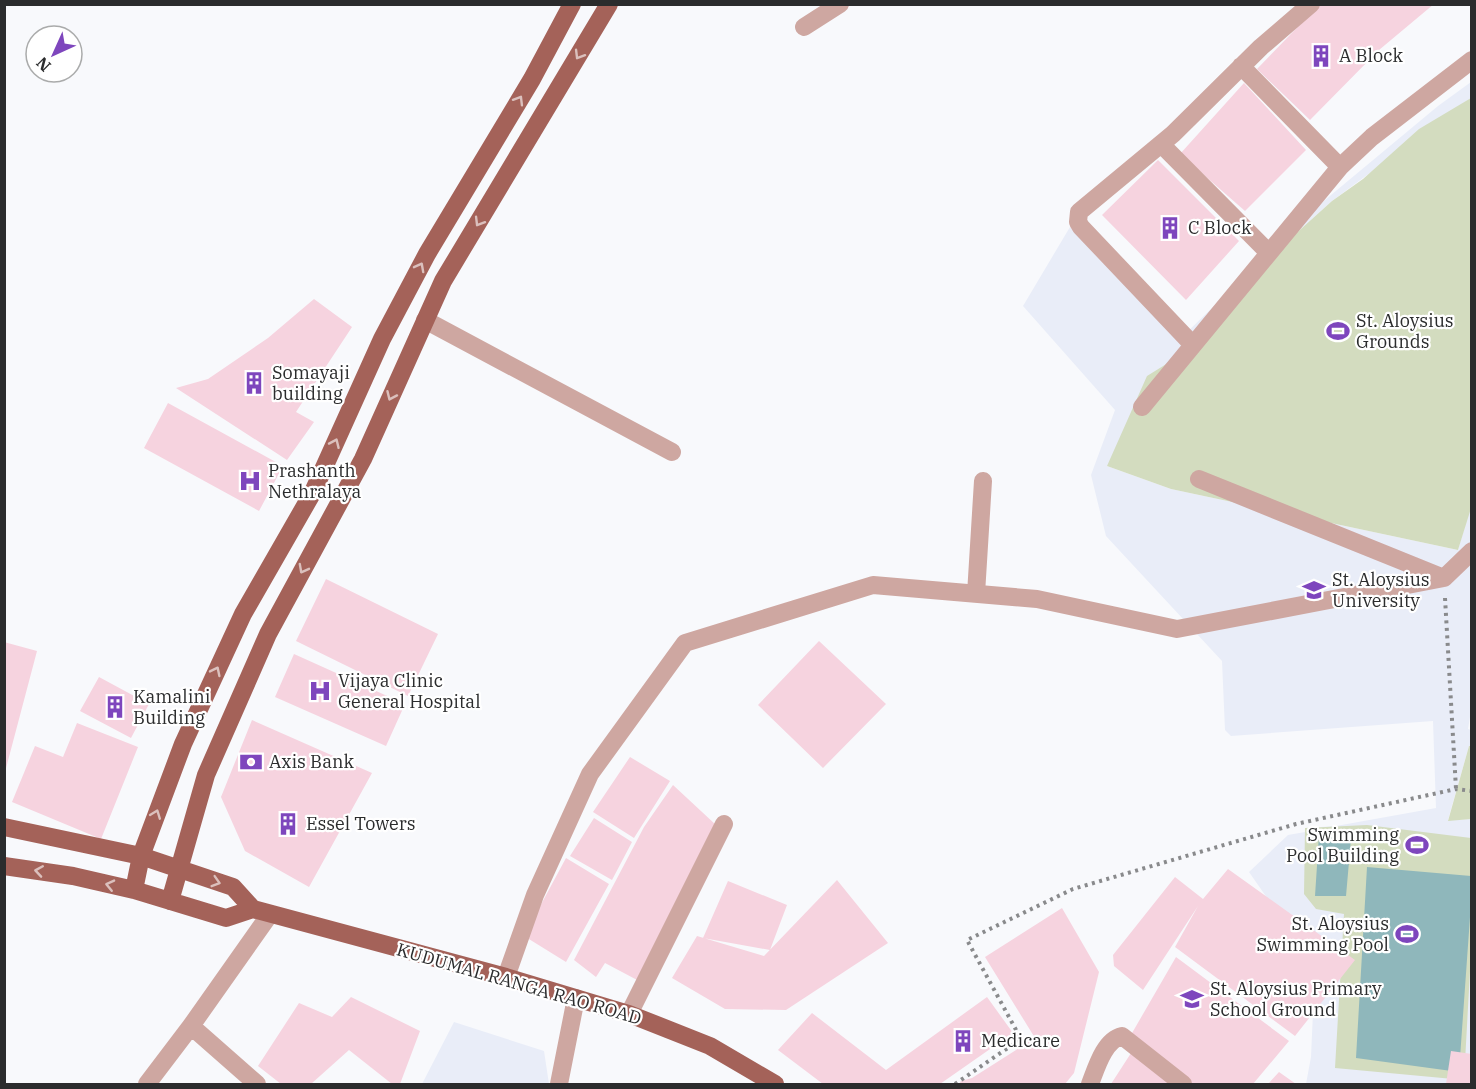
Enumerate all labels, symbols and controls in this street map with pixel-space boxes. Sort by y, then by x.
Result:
north arrow [24,24,84,84]
building icon: A Block [1308,43,1334,69]
place label: A Block [1339,44,1404,67]
one-way arrow [575,49,587,59]
text: N [32,53,55,76]
one-way arrow [512,96,524,106]
building icon: C Block [1157,215,1183,241]
one-way arrow [474,216,486,226]
place label: C Block [1188,216,1252,239]
one-way arrow [413,263,424,274]
place label: St. Aloysius Grounds [1356,309,1454,353]
sports icon: St. Aloysius Grounds [1325,318,1351,344]
place label: Somayaji building [272,361,350,405]
building icon: Somayaji building [241,370,267,396]
one-way arrow [386,389,398,400]
one-way arrow [328,439,340,450]
place label: Prashanth Nethralaya [268,459,361,503]
hospital icon: Prashanth Nethralaya [237,468,263,494]
one-way arrow [299,563,310,574]
place label: St. Aloysius University [1332,568,1430,612]
school or university icon: St. Aloysius University [1301,577,1327,603]
one-way arrow [208,667,220,678]
place label: Vijaya Clinic General Hospital [338,669,481,713]
hospital icon: Vijaya Clinic General Hospital [307,678,333,704]
place label: Kamalini Building [133,685,211,729]
building icon: Kamalini Building [102,694,128,720]
bank icon: Axis Bank [238,749,264,775]
place label: Axis Bank [269,750,354,773]
one-way arrow [149,809,162,820]
building icon: Essel Towers [275,811,301,837]
place label: Essel Towers [306,812,415,835]
place label: Swimming Pool Building [1286,823,1399,867]
sports icon: Swimming Pool Building [1404,832,1430,858]
one-way arrow [34,865,44,878]
one-way arrow [210,874,221,887]
one-way arrow [105,879,115,892]
place label: St. Aloysius Swimming Pool [1257,912,1389,956]
sports icon: St. Aloysius Swimming Pool [1394,921,1420,947]
street label: KUDUMAL RANGA RAO ROAD [394,938,644,1029]
place label: St. Aloysius Primary School Ground [1210,977,1382,1021]
school or university icon: St. Aloysius Primary School Ground [1179,986,1205,1012]
building icon: Medicare [950,1028,976,1054]
place label: Medicare [981,1029,1060,1052]

